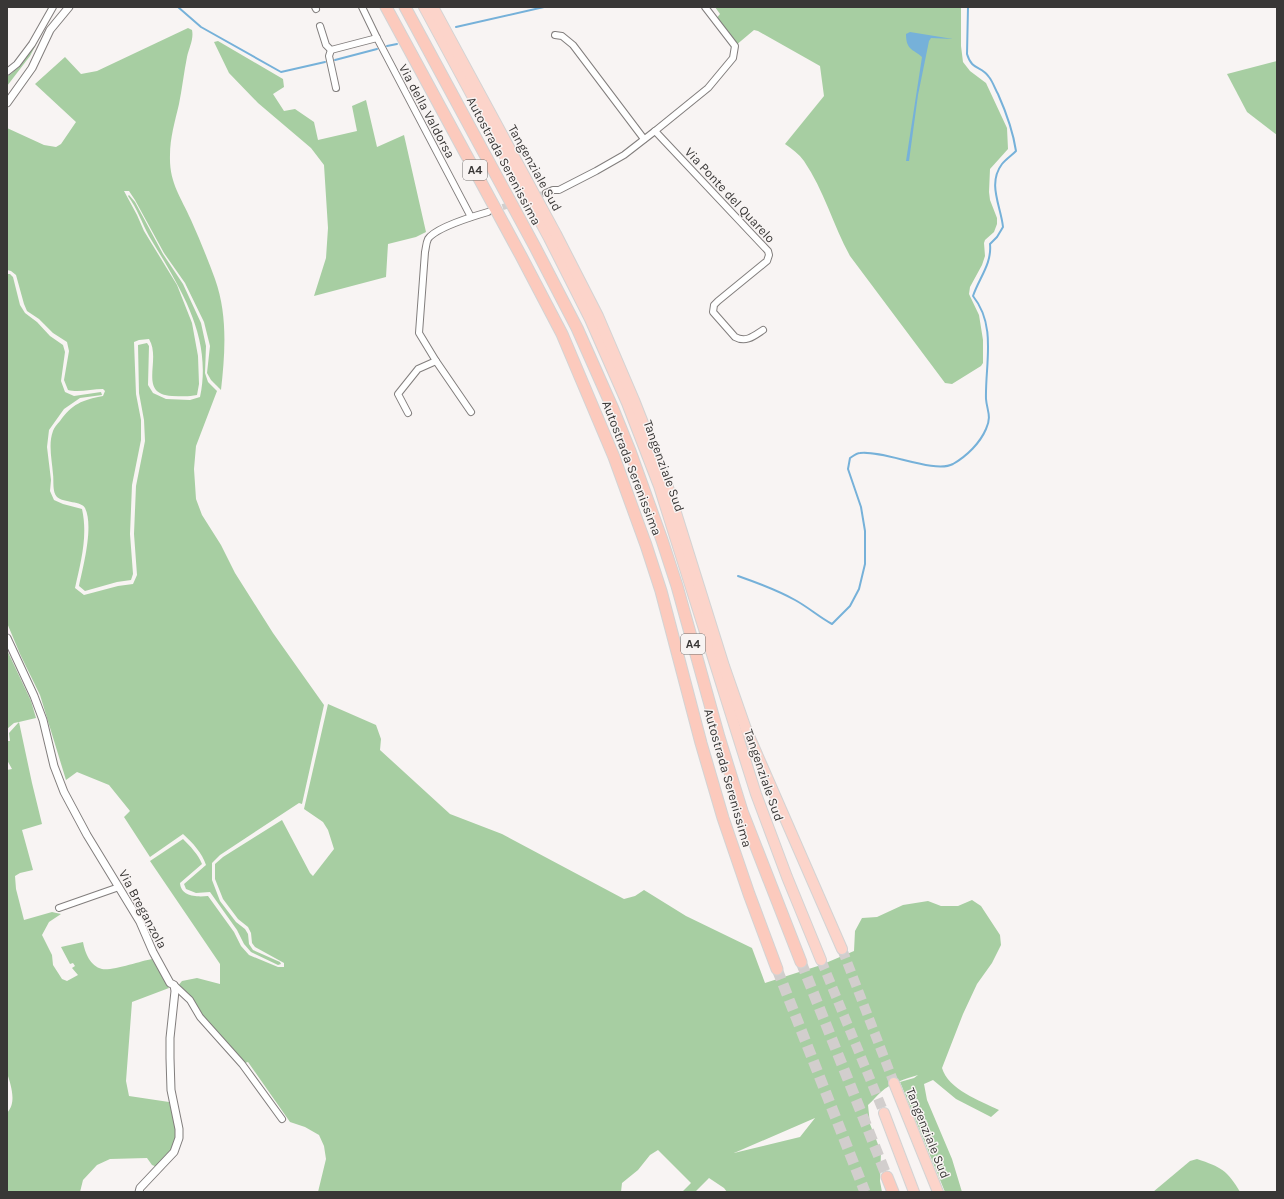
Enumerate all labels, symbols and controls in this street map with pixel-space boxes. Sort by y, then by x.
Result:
street label: Via della Valdorsa [396,61,458,161]
street label: Autostrada Serenissima [464,94,544,228]
street label: Tangenziale Sud [505,122,565,214]
street label: Via Ponte del Quarelo [682,144,778,246]
road number: A4 [463,160,487,180]
street label: Autostrada Serenissima [599,398,665,538]
street label: Tangenziale Sud [640,418,688,514]
road number: A4 [681,634,705,654]
street label: Autostrada Serenissima [701,707,755,849]
street label: Tangenziale Sud [741,727,787,823]
street label: Via Breganzola [116,867,170,951]
street label: Tangenziale Sud [903,1086,953,1180]

